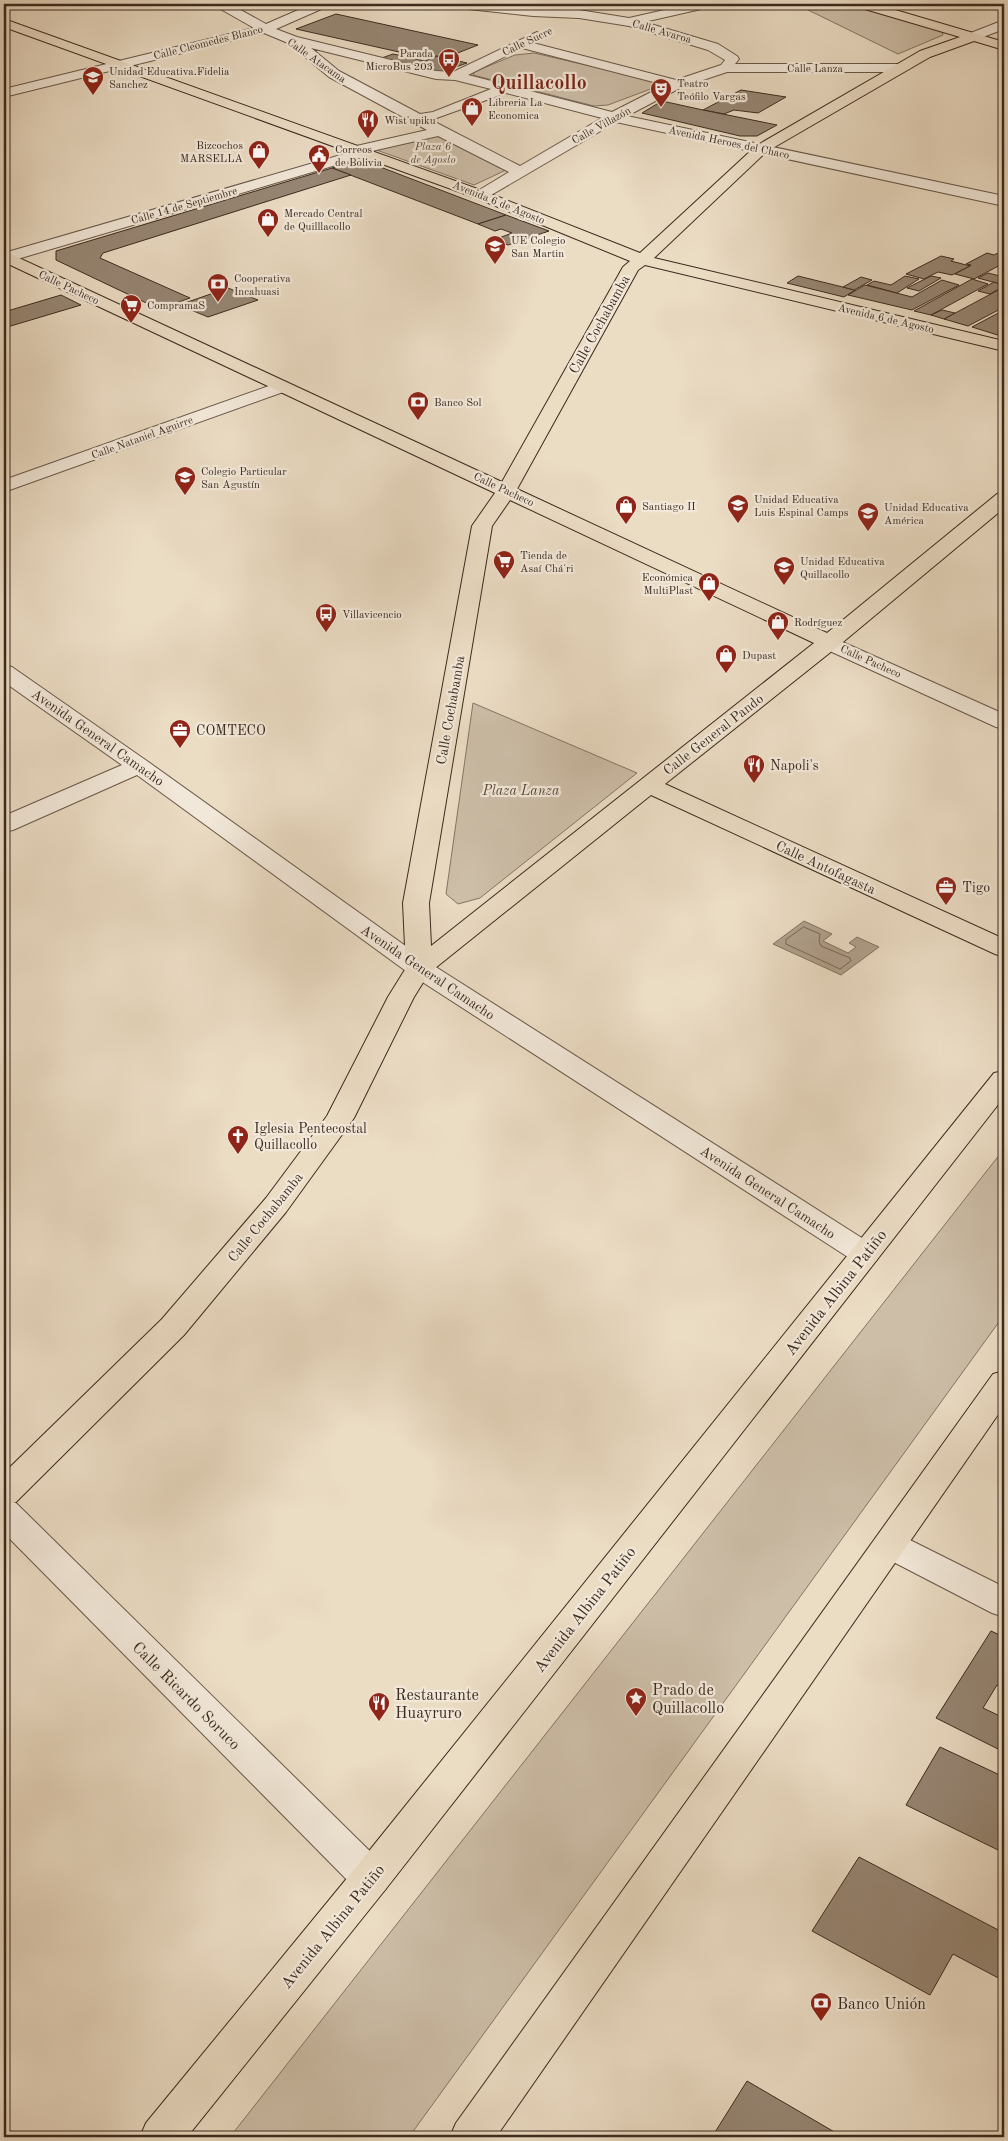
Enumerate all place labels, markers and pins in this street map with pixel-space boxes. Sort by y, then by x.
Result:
bus stop icon: Parada MicroBus 203 [437,47,461,78]
place label: Parada MicroBus 203 [366,49,434,73]
school or university icon: Unidad Educativa.Fidelia Sanchez [81,65,105,96]
place label: Unidad Educativa.Fidelia Sanchez [109,67,230,91]
theatre icon: Teatro Teófilo Vargas [649,77,673,108]
place label: Teatro Teófilo Vargas [677,79,746,103]
shop icon: Libreria La Economica [460,96,484,127]
place label: Libreria La Economica [488,98,543,122]
restaurant icon: Wist'upiku [356,108,380,139]
place label: Wist'upiku [384,116,436,127]
shop icon: Bizcochos MARSELLA [247,139,271,170]
place label: Bizcochos MARSELLA [180,141,244,165]
public building icon: Correos de Bolivia [307,143,331,174]
place label: Correos de Bolivia [335,145,383,169]
shop icon: Mercado Central de Quilllacollo [256,207,280,238]
place label: Mercado Central de Quilllacollo [284,209,362,233]
school or university icon: UE Colegio San Martin [483,234,507,265]
place label: UE Colegio San Martin [511,236,565,260]
bank icon: Cooperativa Incahuasi [206,272,230,303]
place label: Cooperativa Incahuasi [234,274,291,298]
supermarket icon: CompramaS [119,293,143,324]
place label: CompramaS [147,301,205,312]
bank icon: Banco Sol [406,390,430,421]
place label: Banco Sol [434,398,482,409]
school or university icon: Colegio Particular San Agustín [173,465,197,496]
place label: Colegio Particular San Agustín [201,467,287,491]
school or university icon: Unidad Educativa Luis Espinal Camps [726,493,750,524]
shop icon: Santiago II [614,494,638,525]
place label: Unidad Educativa Luis Espinal Camps [754,495,849,519]
school or university icon: Unidad Educativa América [856,501,880,532]
place label: Santiago II [642,502,696,513]
place label: Unidad Educativa América [884,503,969,527]
supermarket icon: Tienda de Asaí Chá'ri [492,549,516,580]
place label: Tienda de Asaí Chá'ri [520,551,574,575]
school or university icon: Unidad Educativa Quillacollo [772,555,796,586]
place label: Unidad Educativa Quillacollo [800,557,885,581]
shop icon: Económica MultiPlast [697,571,721,602]
place label: Económica MultiPlast [642,573,694,597]
bus stop icon: Villavicencio [314,602,338,633]
place label: Villavicencio [342,610,402,621]
shop icon: Rodríguez [766,610,790,641]
place label: Rodríguez [794,618,842,629]
shop icon: Dupast [714,643,738,674]
place label: Dupast [742,651,776,662]
office icon: COMTECO [168,718,192,749]
place label: COMTECO [196,724,266,738]
restaurant icon: Napoli's [742,753,766,784]
place label: Napoli's [770,759,819,773]
office icon: Tigo [934,875,958,906]
place label: Tigo [962,881,990,895]
place label: Iglesia Pentecostal Quillacollo [254,1122,367,1152]
church icon: Iglesia Pentecostal Quillacollo [226,1124,250,1155]
place label: Prado de Quillacollo [652,1683,724,1717]
place icon: Prado de Quillacollo [624,1686,648,1717]
place label: Restaurante Huayruro [395,1688,479,1722]
restaurant icon: Restaurante Huayruro [367,1691,391,1722]
bank icon: Banco Unión [809,1991,833,2022]
place label: Banco Unión [837,1997,926,2013]

